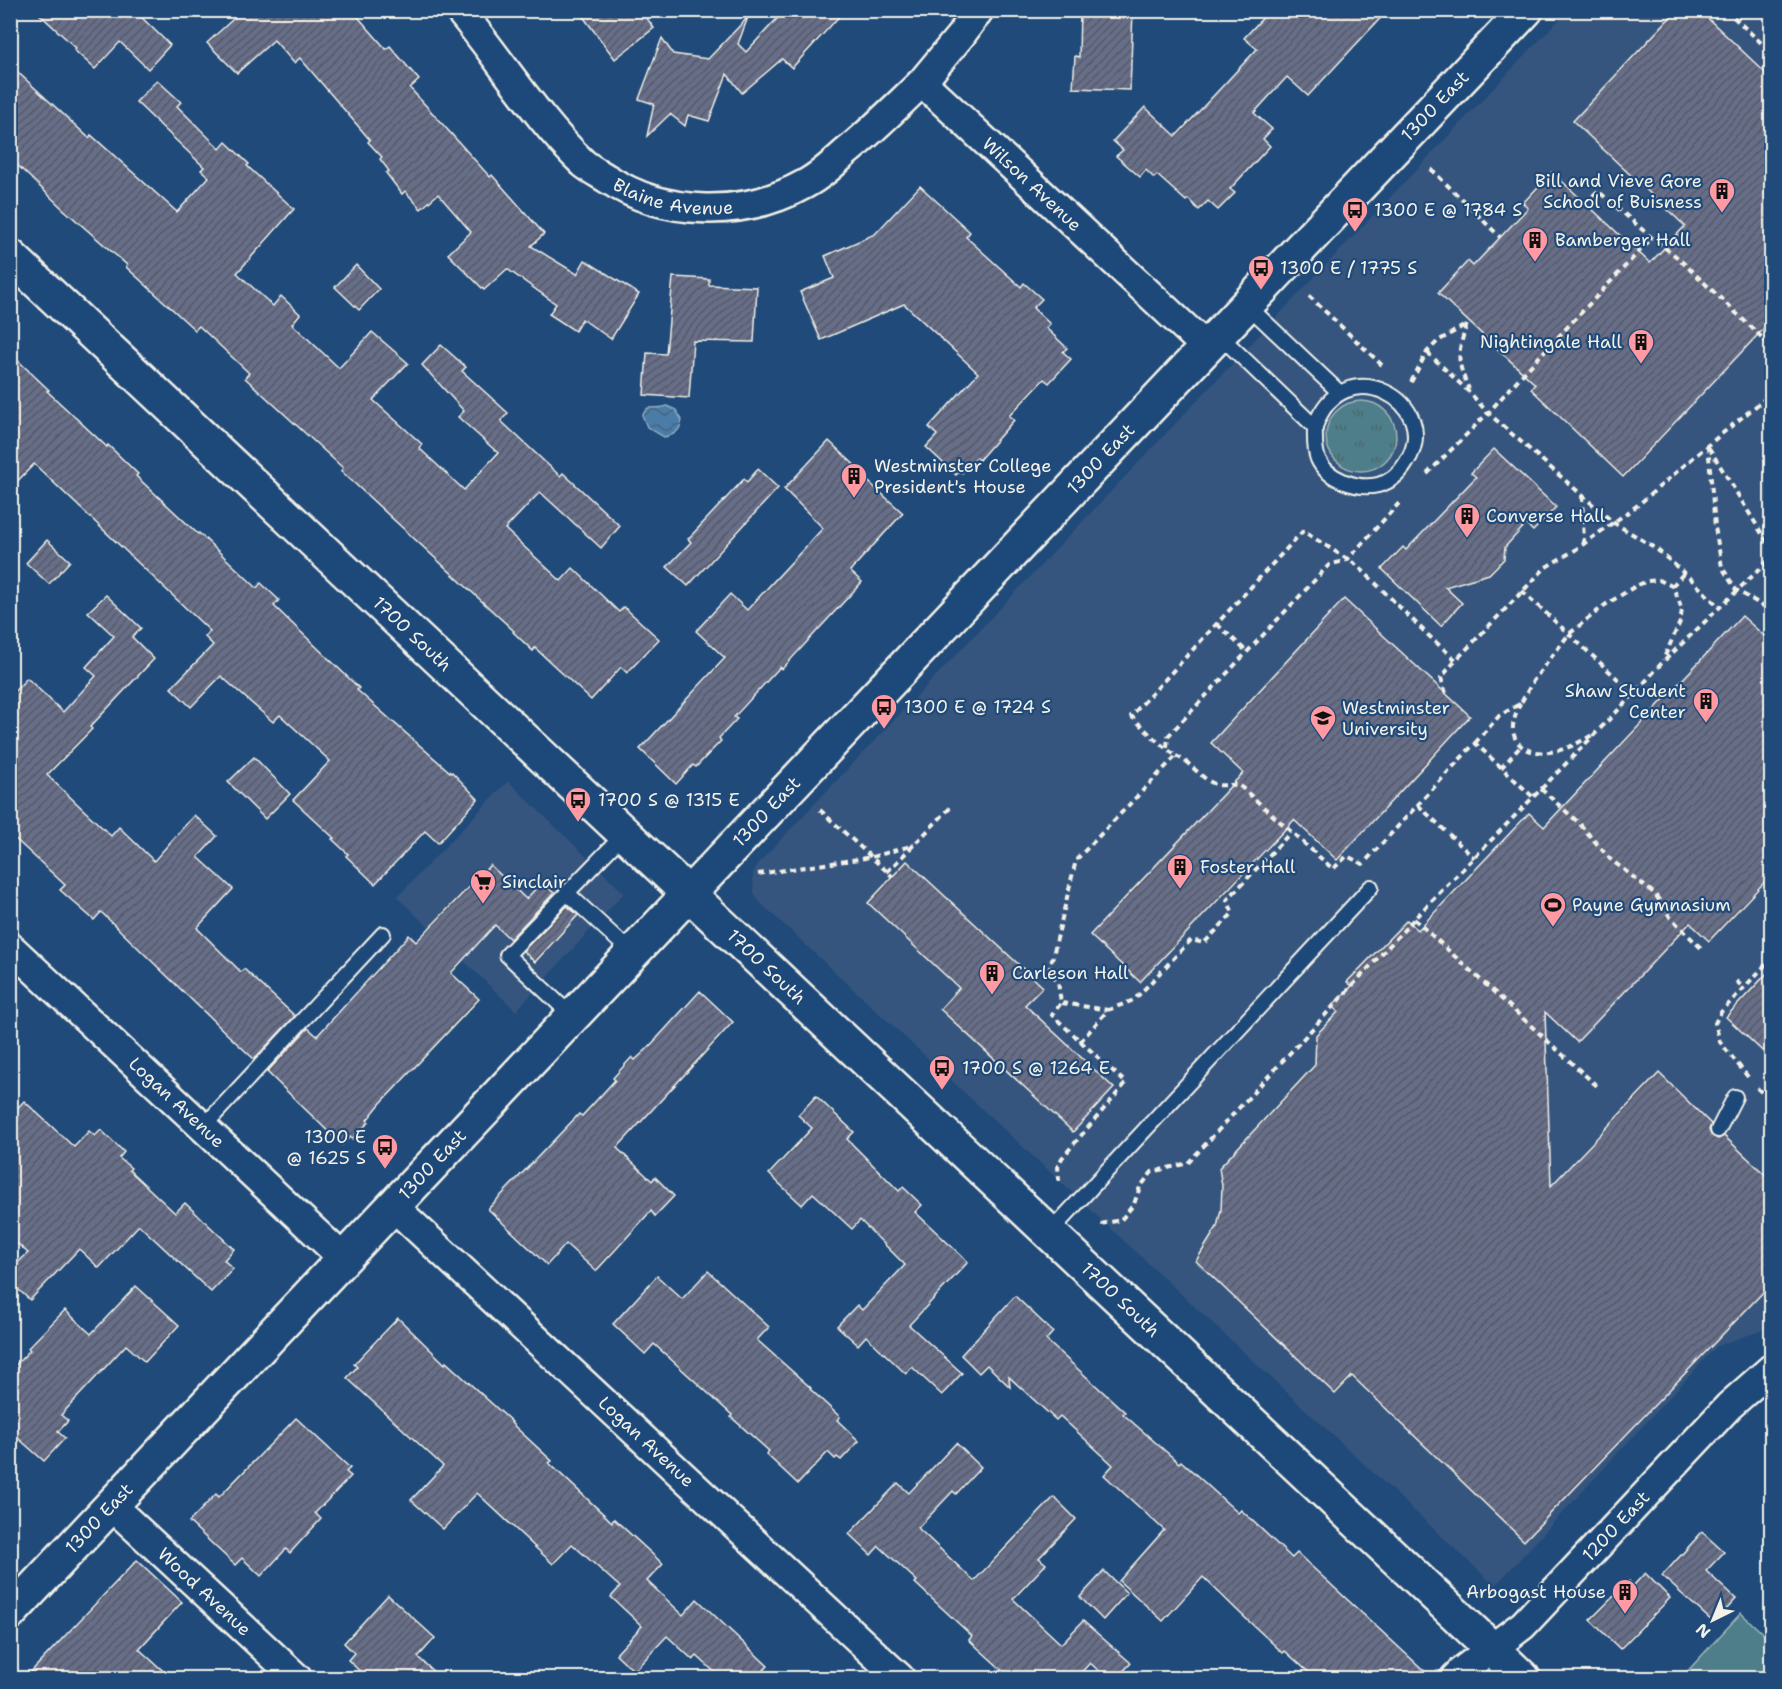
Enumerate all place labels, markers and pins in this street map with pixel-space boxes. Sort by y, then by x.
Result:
place label: Bill and Vieve Gore School of Buisness [1535,169,1702,214]
building icon: Bill and Vieve Gore School of Buisness [1707,176,1737,214]
bus stop icon: 1300 E @ 1784 S [1340,195,1370,233]
place label: 1300 E @ 1784 S [1374,198,1522,222]
building icon: Bamberger Hall [1520,225,1550,263]
place label: Bamberger Hall [1555,228,1691,252]
bus stop icon: 1300 E / 1775 S [1246,253,1276,291]
place label: 1300 E / 1775 S [1280,256,1417,280]
building icon: Nightingale Hall [1626,327,1656,365]
place label: Nightingale Hall [1480,330,1623,354]
place label: Westminster College President's House [874,454,1051,499]
building icon: Westminster College President's House [839,461,869,499]
building icon: Converse Hall [1452,501,1482,539]
place label: Converse Hall [1486,504,1606,528]
place label: Shaw Student Center [1565,679,1686,724]
building icon: Shaw Student Center [1691,686,1721,724]
bus stop icon: 1300 E @ 1724 S [869,692,899,730]
place label: 1300 E @ 1724 S [904,695,1051,719]
place label: Westminster University [1342,696,1450,741]
school or university icon: Westminster University [1308,703,1338,741]
bus stop icon: 1700 S @ 1315 E [563,785,593,823]
place label: 1700 S @ 1315 E [598,788,740,812]
building icon: Foster Hall [1165,852,1195,890]
place label: Foster Hall [1200,855,1296,879]
supermarket icon: Sinclair [468,867,498,905]
place label: Sinclair [502,870,566,894]
sports icon: Payne Gymnasium [1538,890,1568,928]
place label: Payne Gymnasium [1572,893,1731,917]
building icon: Carleson Hall [977,958,1007,996]
place label: Carleson Hall [1012,961,1129,985]
bus stop icon: 1700 S @ 1264 E [927,1053,957,1091]
place label: 1700 S @ 1264 E [962,1056,1110,1080]
place label: 1300 E @ 1625 S [287,1125,366,1170]
bus stop icon: 1300 E @ 1625 S [370,1132,400,1170]
building icon: Arbogast House [1610,1577,1640,1615]
place label: Arbogast House [1466,1580,1606,1604]

